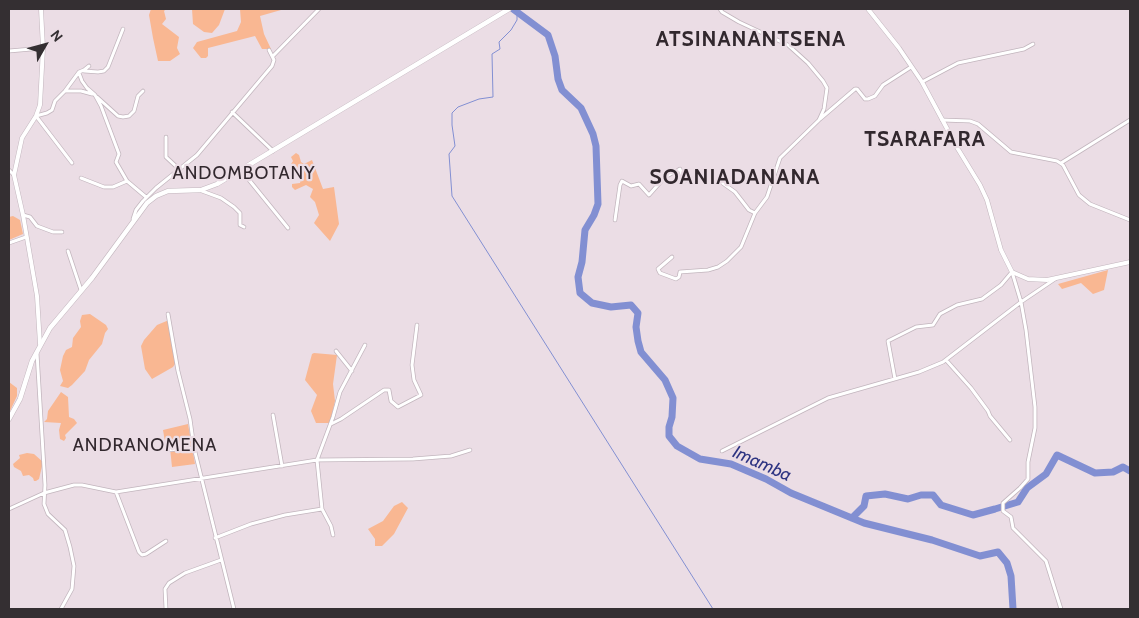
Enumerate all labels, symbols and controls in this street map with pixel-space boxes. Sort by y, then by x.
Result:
north arrow [20,20,70,70]
text: N [47,26,67,45]
district label: ATSINANANTSENA [654,27,848,53]
district label: TSARAFARA [863,127,987,153]
district label: ANDOMBOTANY [171,163,317,185]
district label: SOANIADANANA [648,165,822,191]
district label: ANDRANOMENA [71,435,219,457]
water label: Imamba [729,442,795,486]

